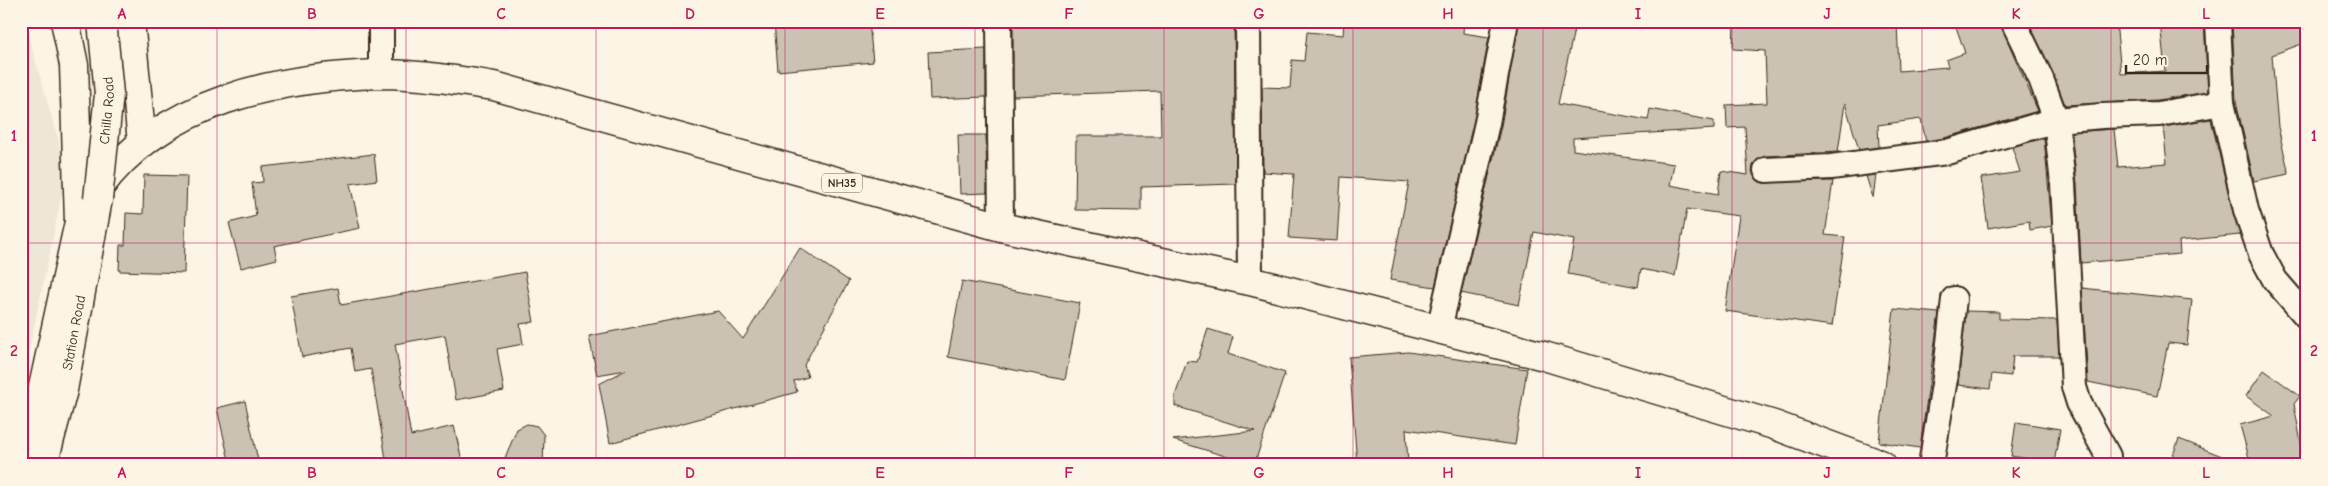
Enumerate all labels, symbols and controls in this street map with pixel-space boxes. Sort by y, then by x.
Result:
text: A [118,5,127,23]
text: B [307,5,317,23]
text: C [496,5,506,23]
text: D [685,5,695,23]
text: E [875,5,885,23]
text: F [1064,5,1074,23]
text: G [1253,5,1265,23]
text: H [1442,5,1454,23]
text: I [1635,5,1641,23]
text: J [1823,5,1831,23]
text: K [2011,5,2021,23]
text: L [2202,5,2210,23]
scale bar [2126,42,2207,74]
text: 20 m [2133,51,2167,69]
street label: Chilla Road [95,76,118,145]
text: 1 [11,127,17,145]
text: 1 [2311,127,2317,145]
road number: NH35 [822,174,862,192]
street label: Station Road [58,294,89,371]
text: 2 [10,342,18,360]
text: 2 [2310,342,2318,360]
text: A [118,464,127,482]
text: B [307,464,317,482]
text: C [496,464,506,482]
text: D [685,464,695,482]
text: E [875,464,885,482]
text: F [1064,464,1074,482]
text: G [1253,464,1265,482]
text: H [1442,464,1454,482]
text: I [1635,464,1641,482]
text: J [1823,464,1831,482]
text: K [2011,464,2021,482]
text: L [2202,464,2210,482]

